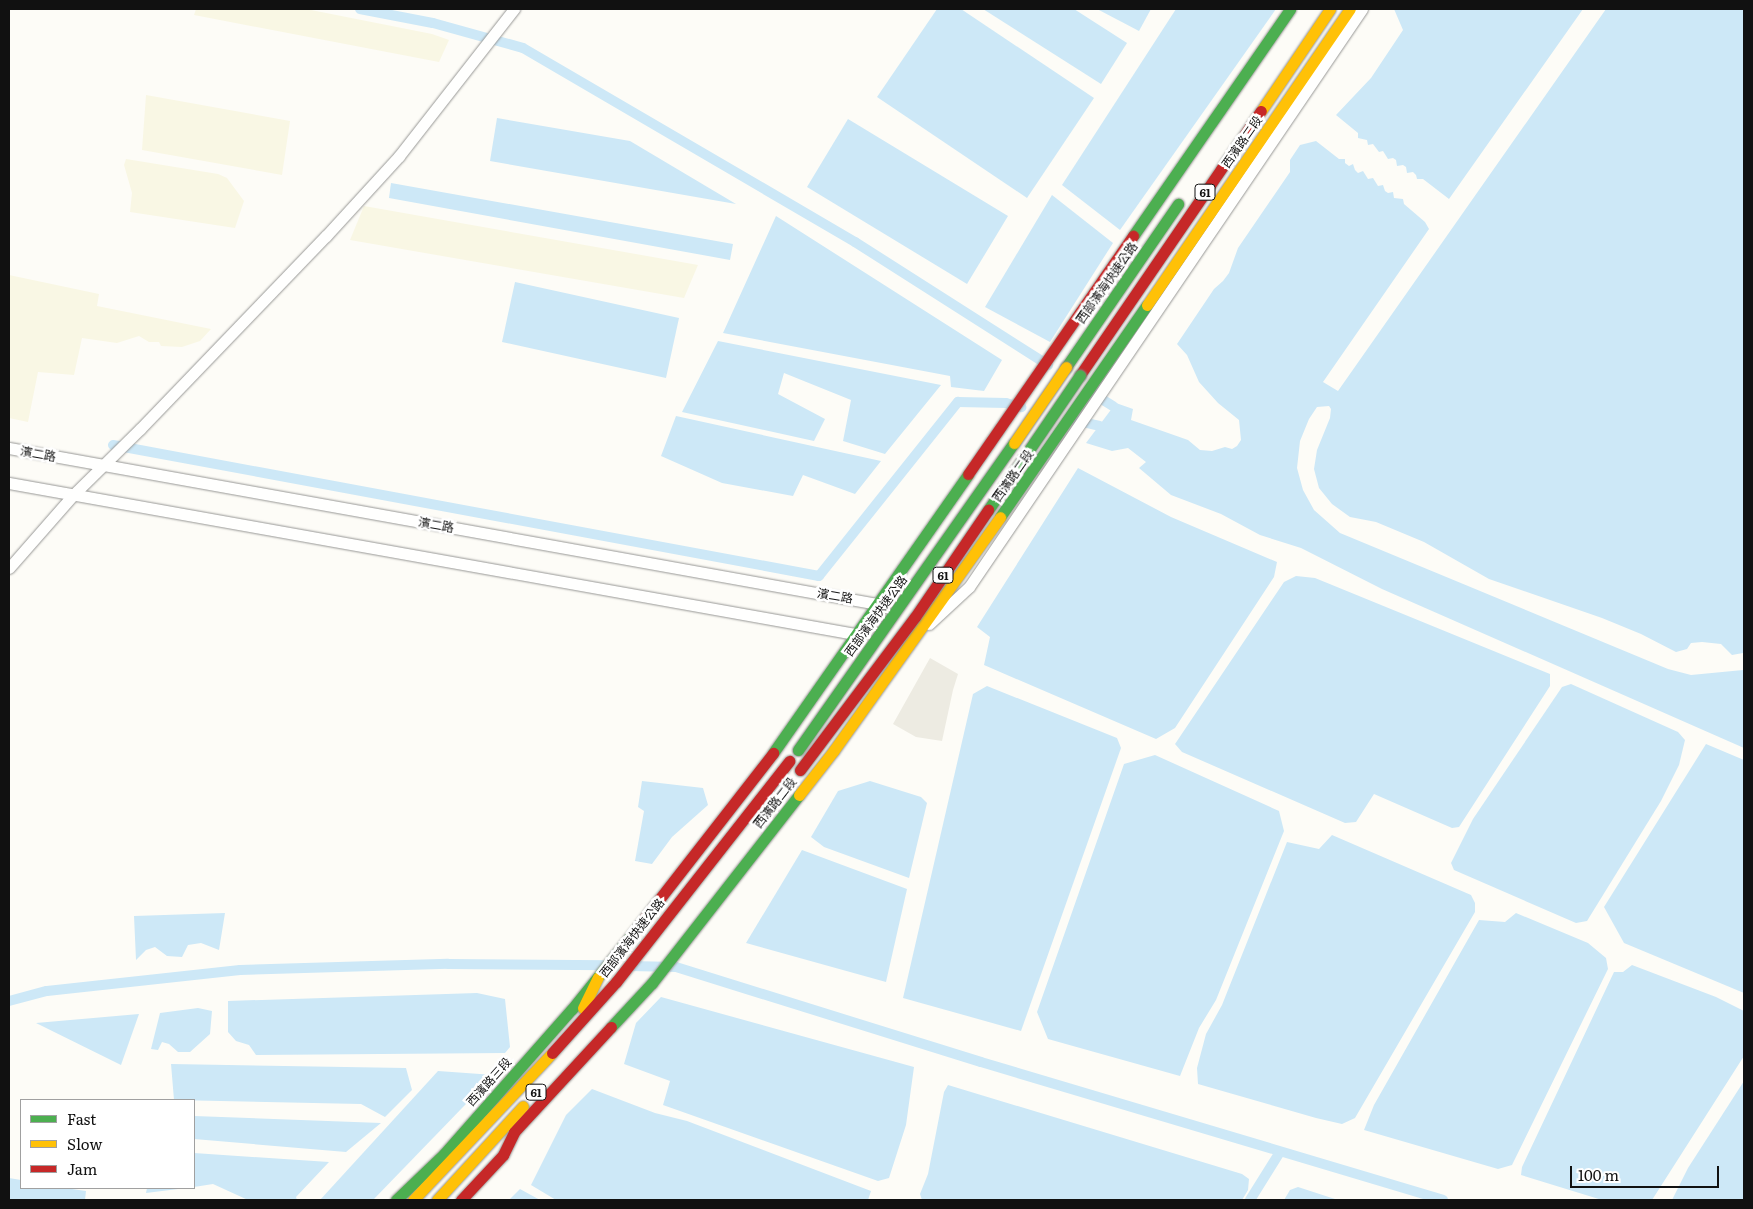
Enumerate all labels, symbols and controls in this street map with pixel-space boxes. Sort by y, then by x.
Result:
street label: 西濱路二段 [1219,113,1265,171]
road number: 61 [1194,183,1216,200]
street label: 西部濱海快速公路 [1074,240,1140,326]
street label: 濱二路 [19,444,57,464]
street label: 西濱路二段 [990,447,1036,505]
street label: 濱二路 [417,515,455,535]
road number: 61 [932,566,954,584]
street label: 西部濱海快速公路 [842,573,910,659]
street label: 濱二路 [816,586,854,606]
street label: 西濱路二段 [751,775,799,831]
street label: 西部濱海快速公路 [597,896,667,980]
street label: 西濱路三段 [464,1055,514,1109]
road number: 61 [525,1084,547,1100]
legend [20,1099,195,1189]
text: Fast [67,1107,96,1130]
text: Slow [67,1132,102,1155]
scale bar [1573,1156,1722,1188]
text: Jam [67,1157,97,1180]
text: 100 m [1578,1163,1619,1186]

